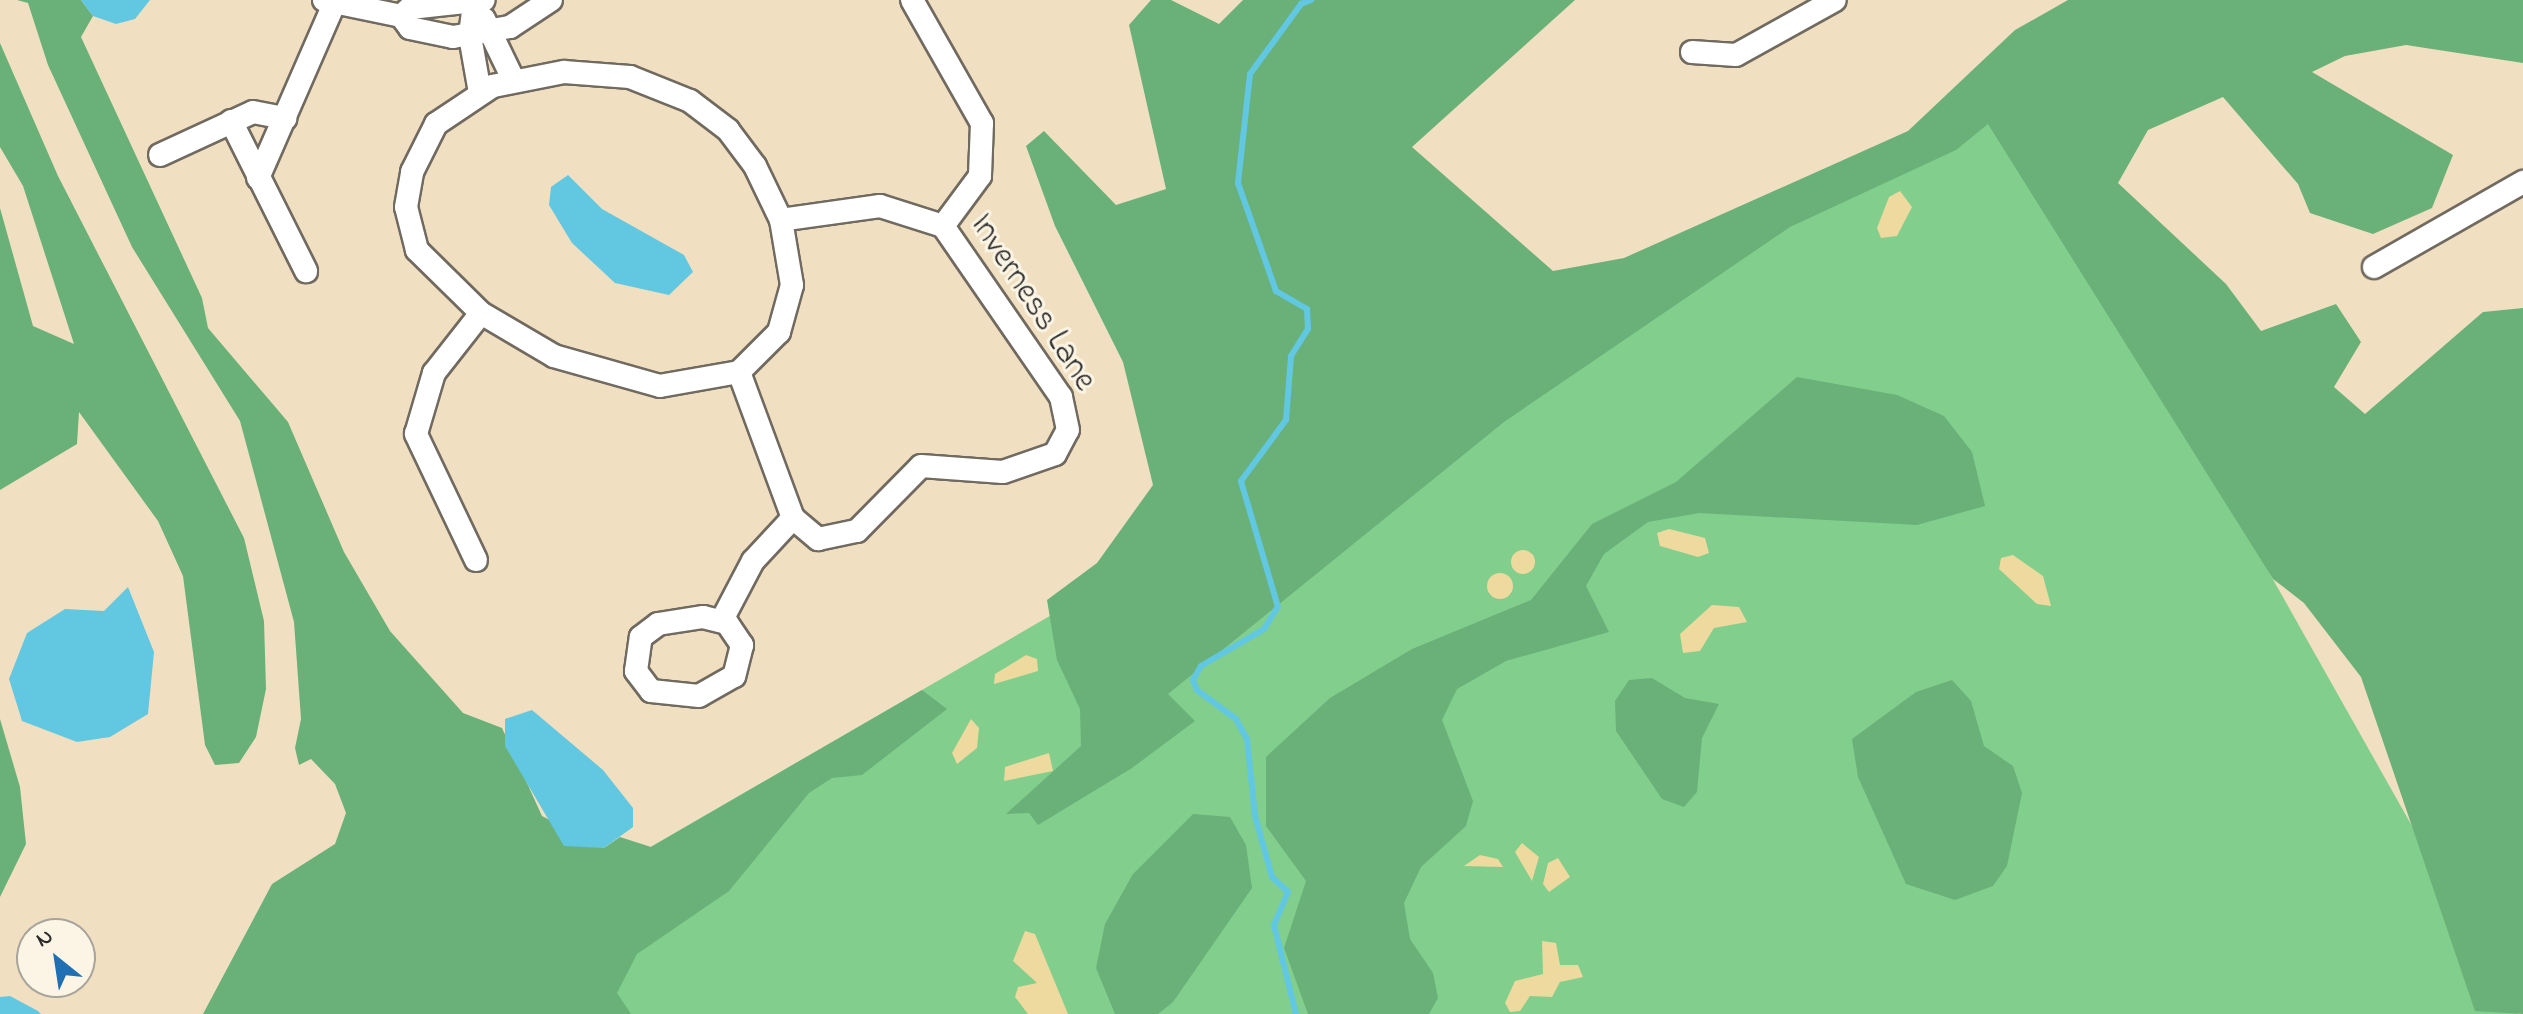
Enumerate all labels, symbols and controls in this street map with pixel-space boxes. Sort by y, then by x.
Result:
street label: Inverness Lane [960,207,1104,399]
north arrow [16,918,96,998]
text: N [31,921,59,957]

